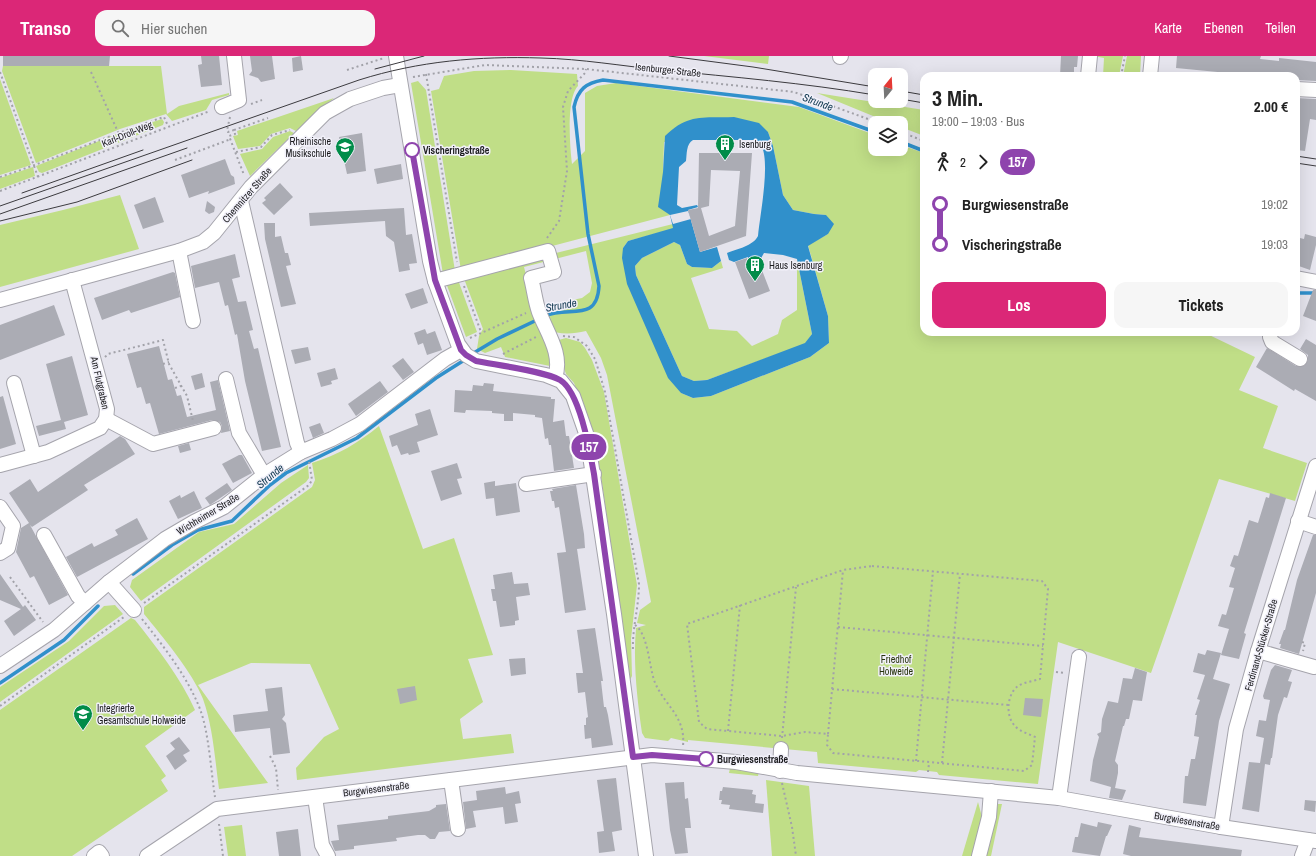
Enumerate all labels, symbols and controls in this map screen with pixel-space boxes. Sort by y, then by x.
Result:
search box [95,10,375,46]
text: Transo [20,15,71,41]
icon: search [109,17,131,39]
text: Hier suchen [141,18,207,39]
text: Karte [1154,19,1182,37]
text: Ebenen [1204,19,1243,37]
text: Teilen [1265,19,1296,37]
street label: Isenburger Straße [634,60,702,80]
north arrow [868,68,908,108]
map controls [868,68,908,156]
text: 3 Min. [932,83,983,113]
water label: Strunde [801,90,835,114]
text: 2.00 € [1254,96,1288,117]
text: 19:00 – 19:03 · Bus [932,113,1024,130]
button: layers [868,116,908,156]
street label: Karl-Droll-Weg [100,118,155,150]
building icon: Isenburg [714,133,736,161]
place label: Rheinische Musikschule [285,135,331,160]
school or university icon: Rheinische Musikschule [334,136,356,164]
place label: Isenburg [739,138,771,151]
marker: Vischeringstraße [404,142,420,158]
place label: Vischeringstraße [423,144,490,157]
icon: walk [932,151,954,173]
icon: forward [972,151,994,173]
text: 157 [1008,153,1027,171]
text: 2 [960,154,966,171]
street label: Chemnitzer Straße [219,164,275,225]
text: Burgwiesenstraße [962,194,1069,215]
text: 19:02 [1261,196,1288,213]
text: Vischeringstraße [962,234,1062,255]
text: 19:03 [1261,236,1288,253]
building icon: Haus Isenburg [744,254,766,282]
place label: Haus Isenburg [769,259,823,272]
button: Los [932,282,1106,328]
button: Tickets [1114,282,1288,328]
water label: Strunde [544,295,578,315]
street label: Am Flutgraben [87,354,112,411]
line badge: 157 [566,434,612,460]
text: 157 [579,438,599,456]
water label: Strunde [253,460,287,492]
street label: Wichheimer Straße [174,490,242,538]
street label: Ferdinand-Stücker-Straße [1242,597,1280,692]
park label: Friedhof Holweide [879,653,914,678]
place label: Integrierte Gesamtschule Holweide [97,702,186,727]
school or university icon: Integrierte Gesamtschule Holweide [72,703,94,731]
marker: Burgwiesenstraße [698,751,714,767]
place label: Burgwiesenstraße [717,753,789,766]
street label: Burgwiesenstraße [342,778,410,800]
street label: Burgwiesenstraße [1153,809,1221,833]

